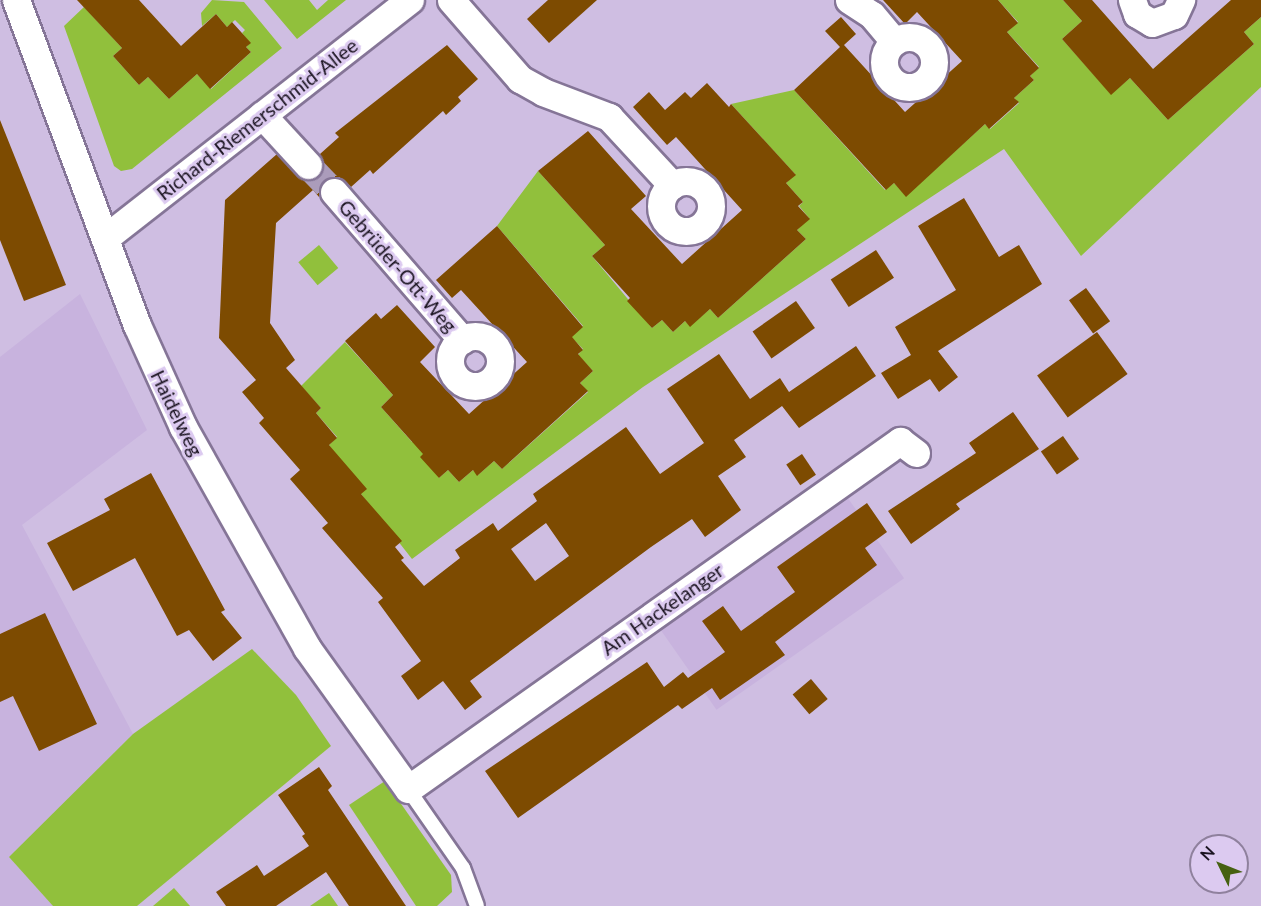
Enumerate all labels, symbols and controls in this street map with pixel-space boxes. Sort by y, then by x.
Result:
street label: Richard-Riemerschmid-Allee [152,33,362,205]
street label: Gebrüder-Ott-Weg [334,195,462,337]
street label: Haidelweg [146,366,208,460]
street label: Am Hackelanger [596,558,728,660]
north arrow [1189,834,1249,894]
text: N [1196,842,1218,864]

